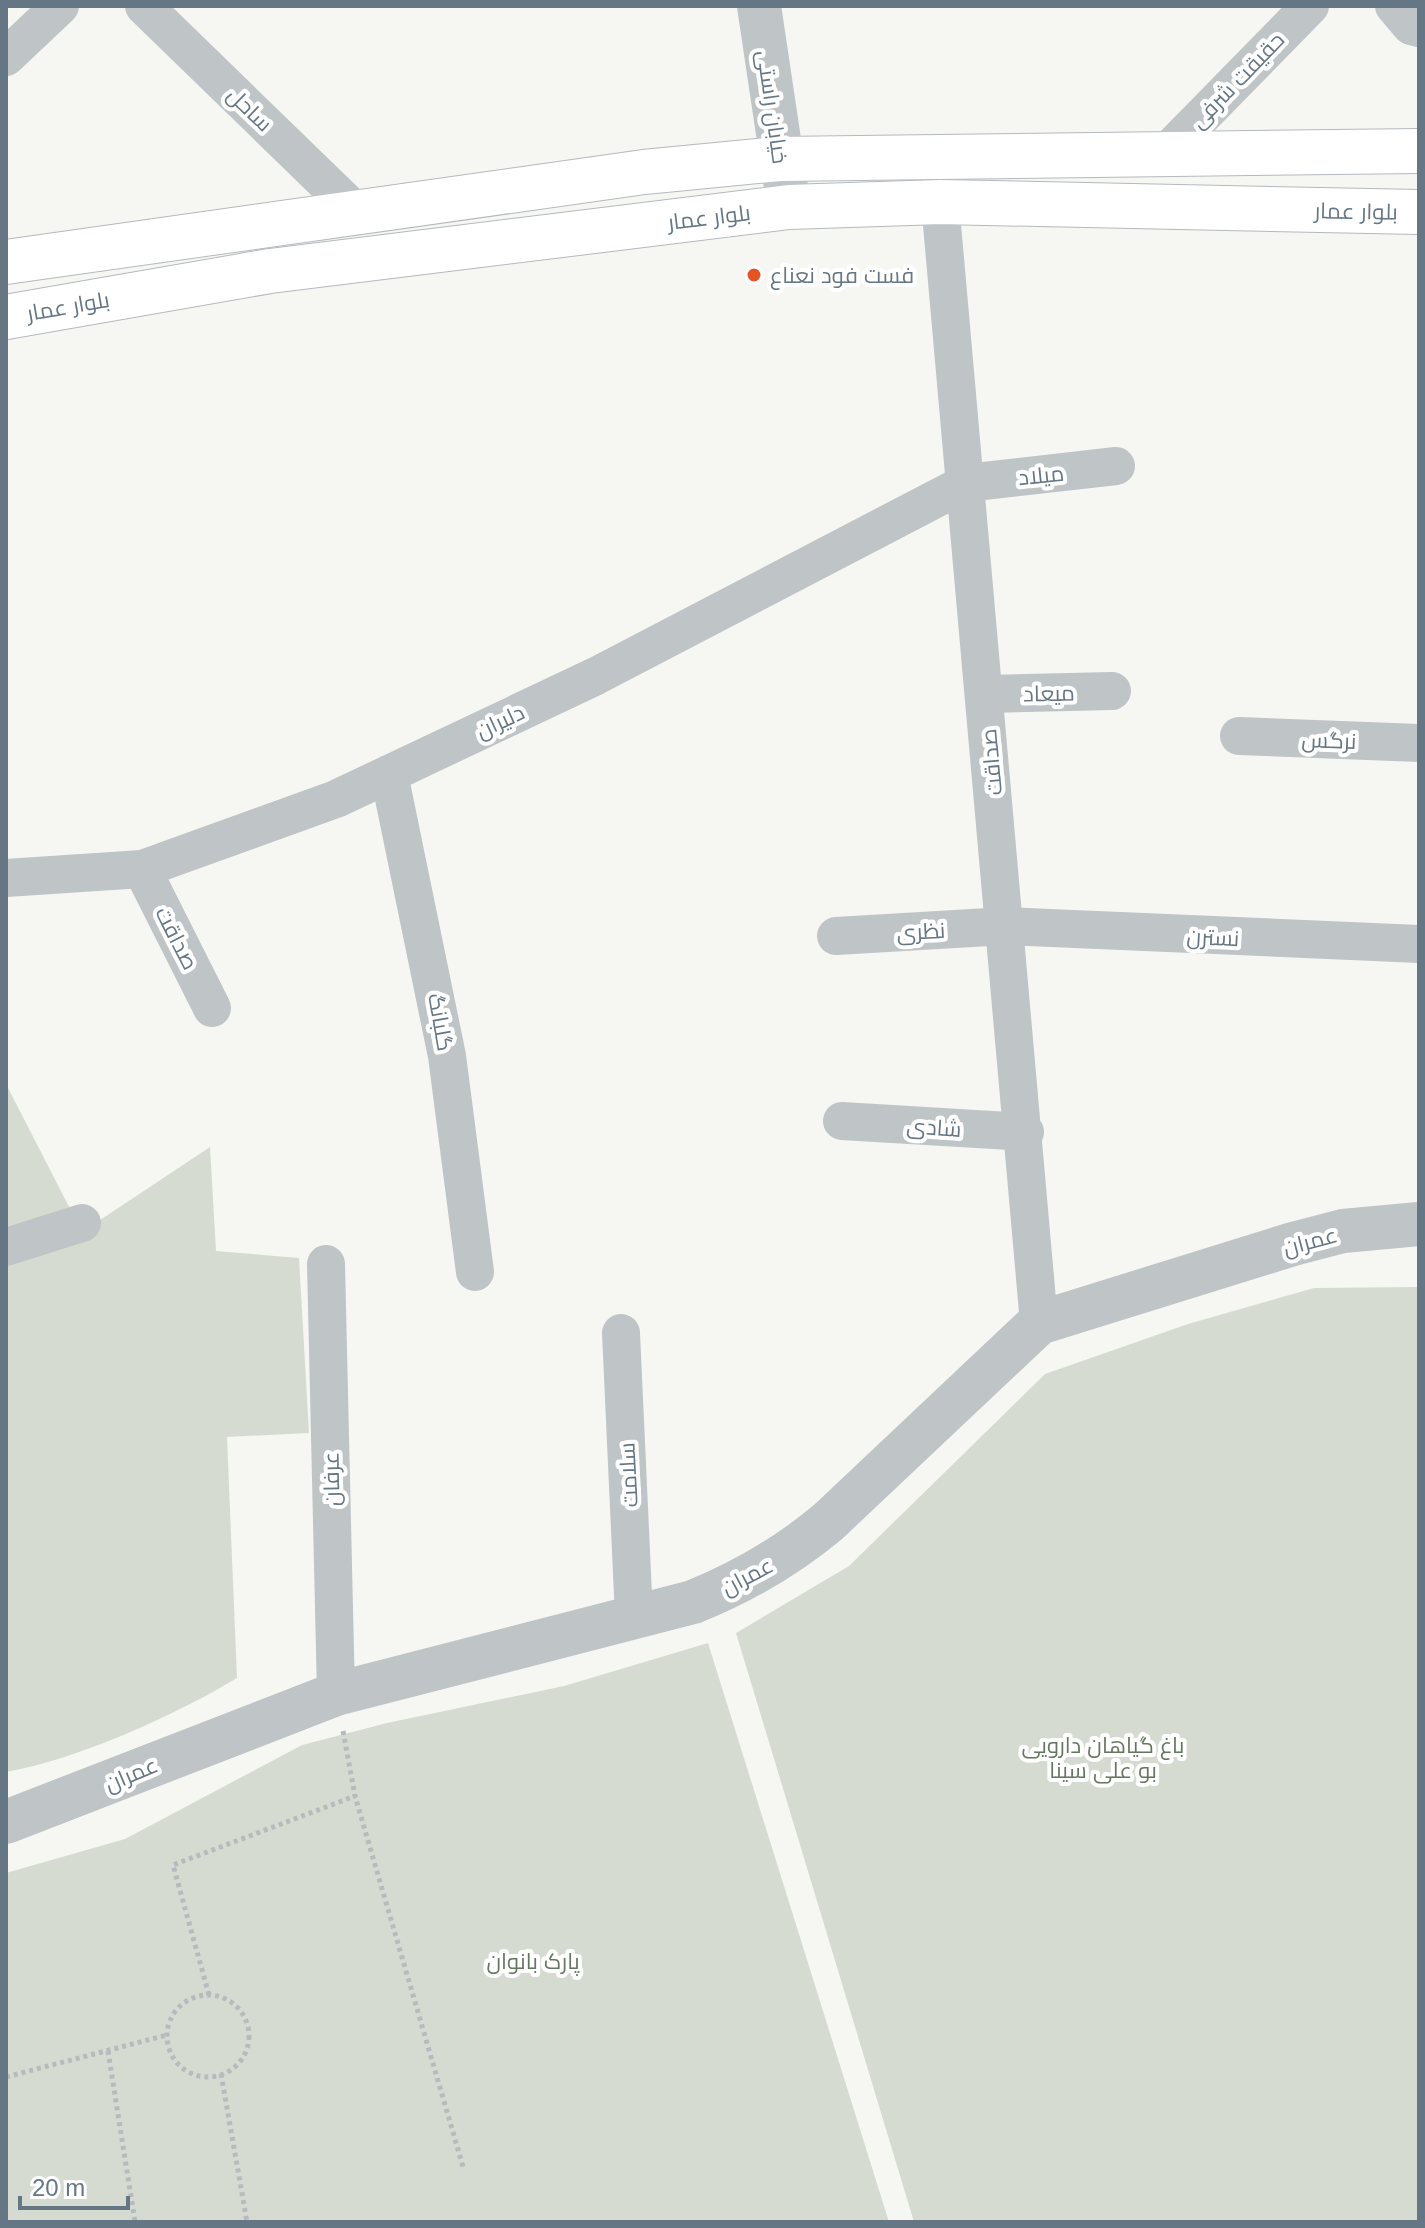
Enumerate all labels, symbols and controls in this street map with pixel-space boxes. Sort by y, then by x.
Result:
street label: حقیقت شرفی [1185,27,1290,134]
street label: خیابان راستی [751,49,793,165]
street label: ساحل [221,82,277,137]
street label: بلوار عمار [1312,198,1398,225]
street label: بلوار عمار [664,200,752,235]
place label: فست فود نعناع [770,263,914,290]
marker: فست فود نعناع [745,266,763,284]
street label: بلوار عمار [23,287,111,326]
street label: میلاد [1017,461,1065,490]
street label: میعاد [1023,681,1075,706]
street label: دلیران [472,699,528,743]
street label: صداقت [976,727,1007,796]
street label: نرگس [1301,727,1357,755]
street label: صداقت [150,903,203,974]
street label: نظری [896,918,946,945]
street label: نسترن [1186,924,1240,951]
street label: گلبانگ [423,991,458,1053]
street label: شادی [906,1113,962,1142]
street label: عمران [1280,1222,1340,1261]
street label: سلامت [614,1442,643,1508]
street label: عرفان [319,1452,344,1506]
street label: عمران [717,1552,777,1600]
park label: باغ گیاهان دارویی بو علی سینا [1022,1733,1184,1784]
street label: عمران [101,1752,161,1797]
park label: پارک بانوان [486,1949,580,1976]
scale bar [20,2160,128,2210]
text: 20 m [32,2174,85,2201]

